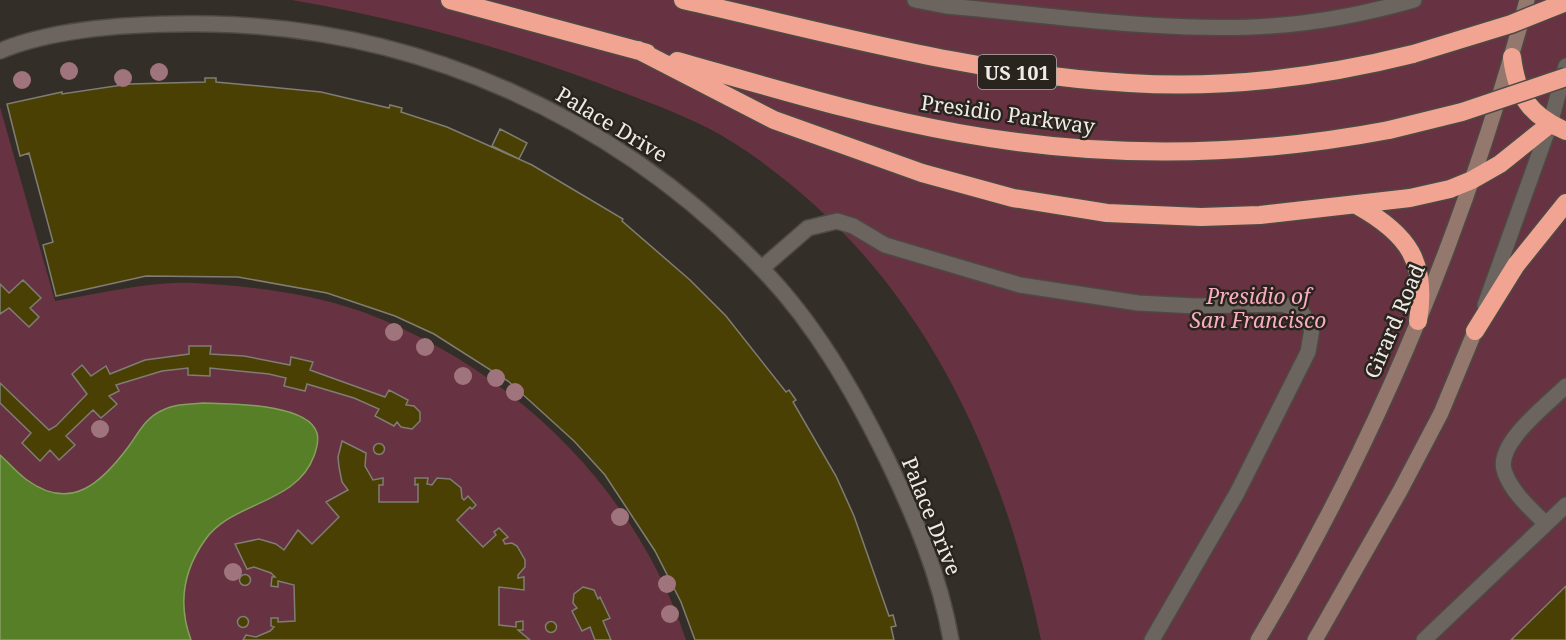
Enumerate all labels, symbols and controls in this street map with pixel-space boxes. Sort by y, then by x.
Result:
road number: US 101 [978,55,1056,89]
street label: Palace Drive [551,80,673,168]
street label: Presidio Parkway [919,88,1097,140]
street label: Girard Road [1357,259,1431,383]
park label: Presidio of San Francisco [1190,282,1326,334]
street label: Palace Drive [896,453,968,579]

